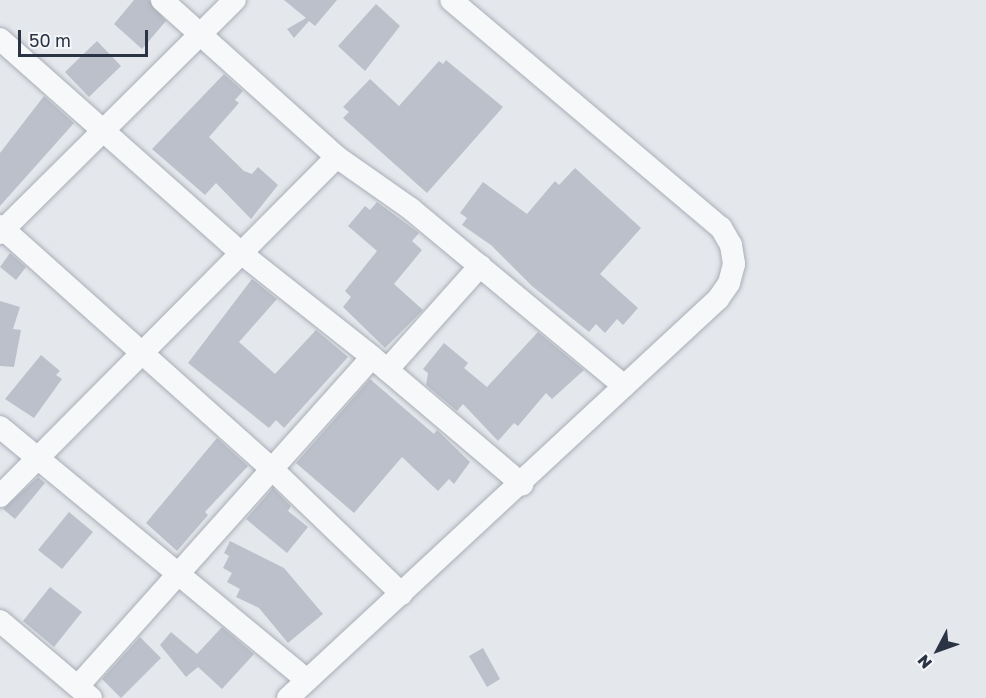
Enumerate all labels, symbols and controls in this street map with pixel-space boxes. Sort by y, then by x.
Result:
scale bar [21,18,152,56]
text: 50 m [29,29,71,51]
north arrow [908,620,968,680]
text: N [913,651,936,673]

